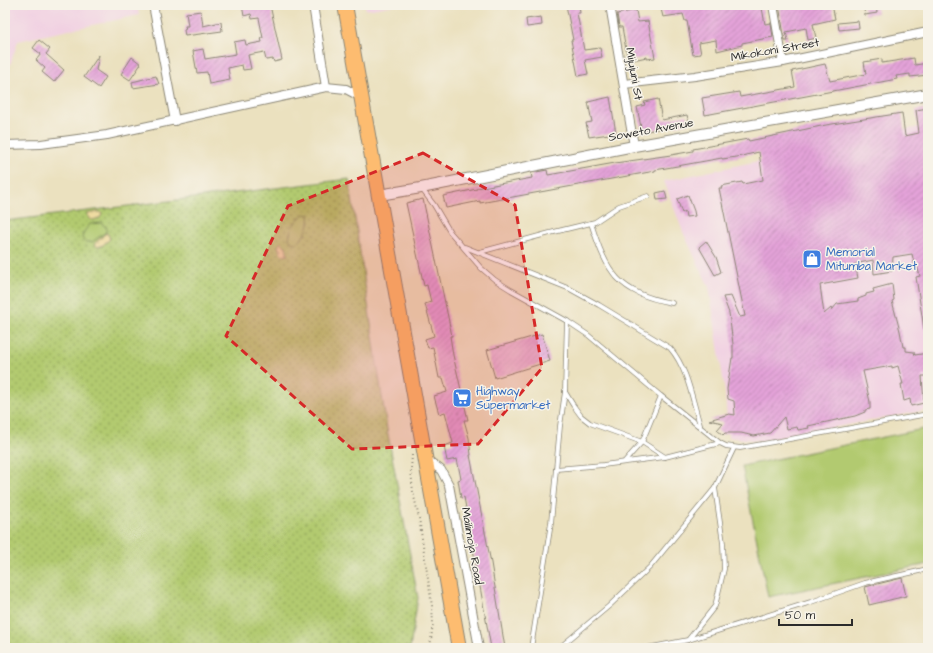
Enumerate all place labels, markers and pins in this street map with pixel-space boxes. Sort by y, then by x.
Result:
place label: Memorial Mitumba Market [826,244,917,275]
shop icon: Memorial Mitumba Market [801,248,823,270]
place label: Highway Supermarket [476,383,551,414]
supermarket icon: Highway Supermarket [451,387,473,409]

